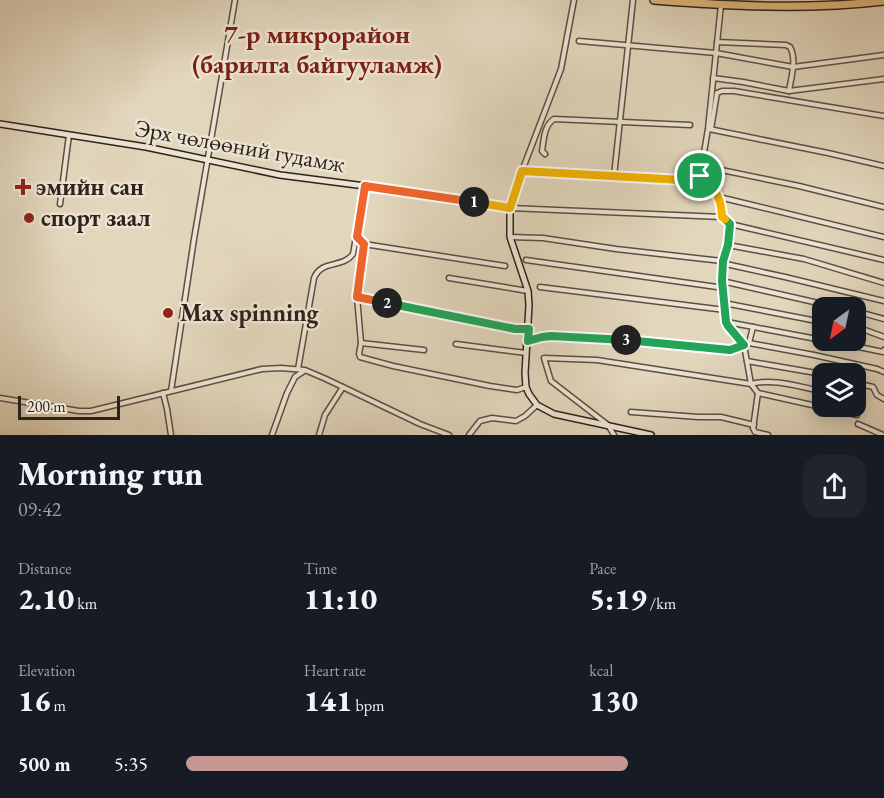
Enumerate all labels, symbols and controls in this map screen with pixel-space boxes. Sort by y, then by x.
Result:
district label: 7-р микрорайон (барилга байгууламж) [192,17,442,81]
street label: Эрх чөлөөний гудамж [132,112,348,179]
pin [674,150,725,201]
icon: arrive [683,159,716,192]
place label: эмийн сан [36,171,144,202]
marker: эмийн сан [14,178,32,196]
pin: 1 [459,187,489,217]
text: 1 [470,191,478,212]
place label: спорт заал [41,202,151,233]
marker: спорт заал [22,211,36,225]
pin: 2 [372,288,402,318]
text: 2 [383,292,391,313]
place label: Max spinning [180,297,320,329]
north arrow [812,297,866,351]
map controls [812,297,866,417]
marker: Max spinning [161,306,175,320]
pin: 3 [611,325,641,355]
text: 3 [622,329,630,350]
button: layers [812,363,866,417]
scale bar [18,393,120,420]
text: 200 m [27,396,66,417]
text: Morning run [18,452,203,495]
button: share [803,455,866,518]
text: 09:42 [18,496,61,522]
text: Distance [18,558,71,579]
text: Time [304,558,337,579]
text: Pace [589,558,616,579]
text: 2.10 [18,579,74,618]
text: 11:10 [304,579,377,618]
text: 5:19 [589,579,647,618]
text: km [74,593,97,614]
text: /km [647,593,676,614]
text: Elevation [18,660,76,681]
text: Heart rate [304,660,366,681]
text: kcal [589,660,613,681]
text: 16 [18,681,50,720]
text: 141 [304,681,352,720]
text: 130 [589,681,638,720]
text: m [50,695,66,716]
text: bpm [352,695,384,716]
text: 500 m [18,751,71,777]
text: 5:35 [114,751,148,777]

